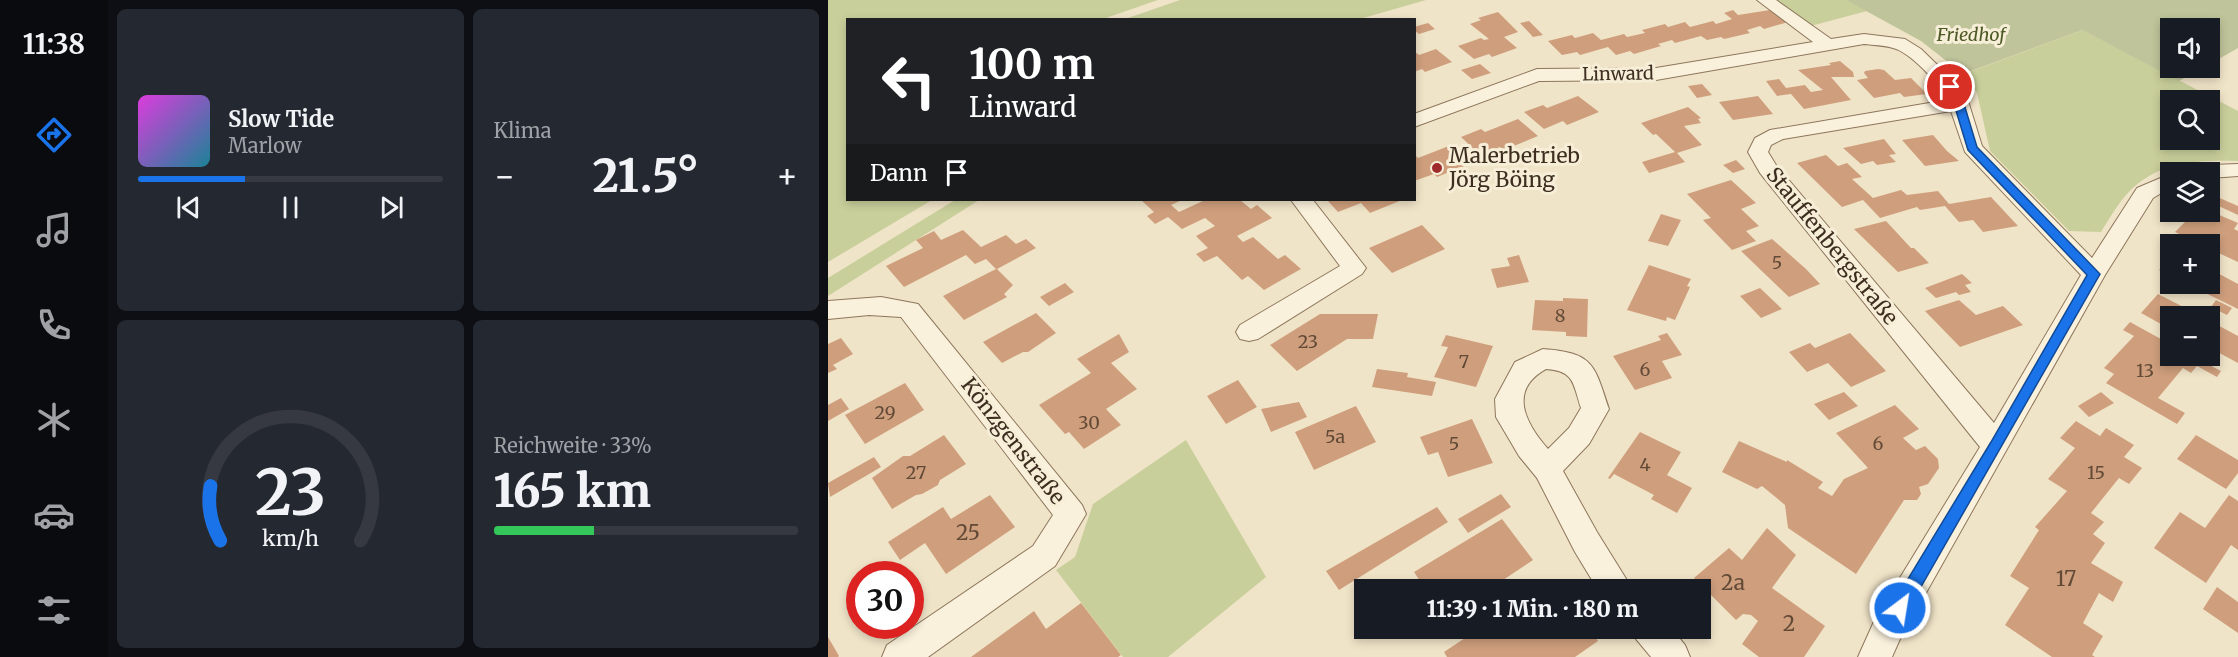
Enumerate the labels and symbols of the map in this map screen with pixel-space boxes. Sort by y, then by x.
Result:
park label: Friedhof [1936,23,2007,46]
street label: Linward [1582,61,1654,86]
pin [1924,61,1975,112]
place label: Malerbetrieb Jörg Böing [1448,142,1580,193]
marker: Malerbetrieb Jörg Böing [1430,161,1444,175]
street label: Stauffenbergstraße [1761,161,1904,330]
house number: 5 [1772,251,1782,274]
house number: 8 [1555,304,1565,327]
house number: 23 [1298,330,1318,353]
house number: 7 [1459,350,1469,373]
house number: 6 [1640,358,1651,381]
house number: 13 [2136,359,2154,382]
street label: Könzgenstraße [955,372,1071,510]
house number: 29 [874,401,896,424]
house number: 30 [1078,411,1100,434]
house number: 5a [1325,425,1345,448]
house number: 5 [1449,432,1459,455]
house number: 6 [1873,432,1884,455]
house number: 4 [1639,453,1651,476]
house number: 27 [906,461,926,484]
house number: 15 [2087,461,2105,484]
house number: 25 [956,519,980,546]
speed limit sign: 30 [846,561,924,639]
house number: 17 [2056,565,2076,592]
house number: 2a [1721,569,1745,596]
position arrow [1868,576,1932,640]
house number: 2 [1783,610,1795,637]

